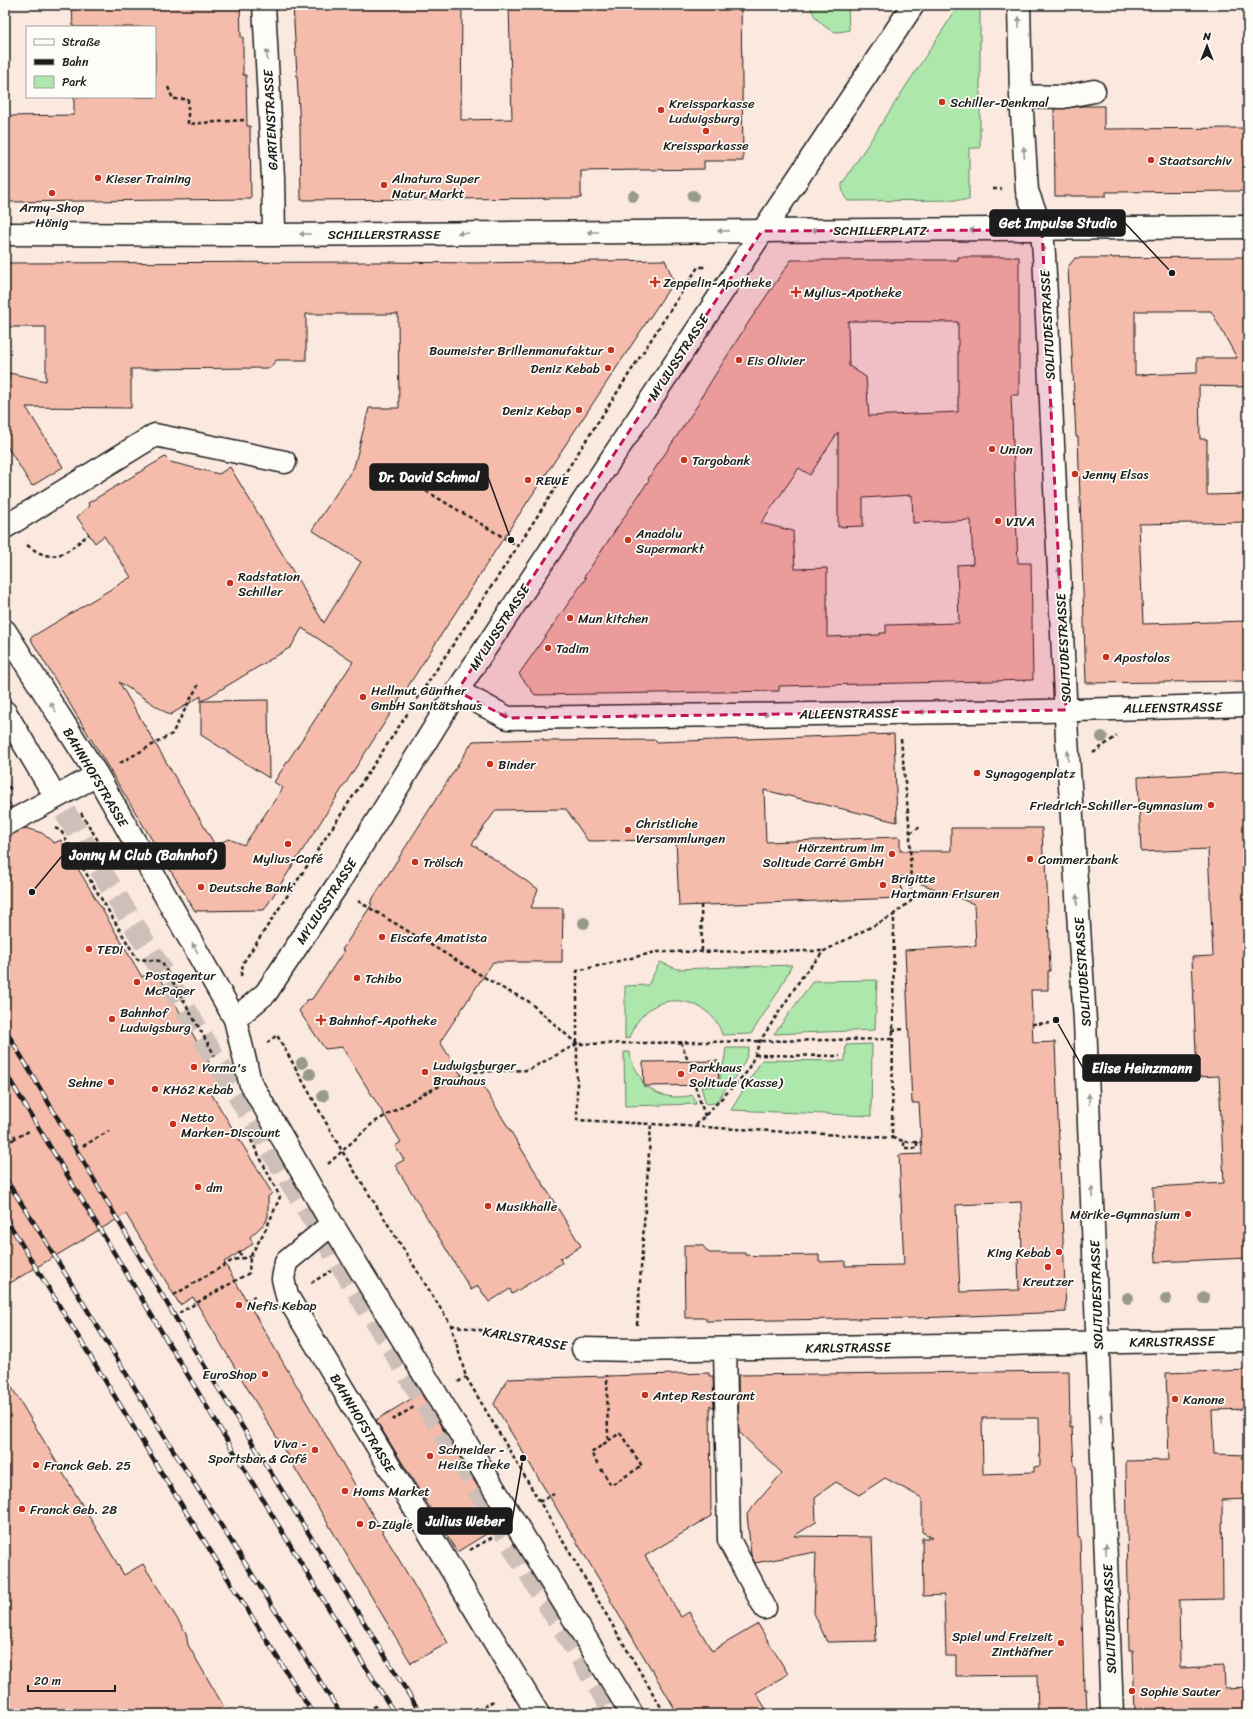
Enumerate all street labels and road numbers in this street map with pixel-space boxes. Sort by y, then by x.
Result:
street label: GARTENSTRASSE [256,68,285,171]
street label: SCHILLERPLATZ [833,219,927,242]
street label: SCHILLERSTRASSE [328,223,441,246]
street label: SOLITUDESTRASSE [1033,269,1062,380]
street label: MYLIUSSTRASSE [642,309,715,405]
street label: MYLIUSSTRASSE [463,579,536,675]
street label: SOLITUDESTRASSE [1049,592,1078,703]
street label: ALLEENSTRASSE [1122,695,1223,720]
street label: ALLEENSTRASSE [798,701,899,726]
street label: BAHNHOFSTRASSE [57,723,135,832]
street label: MYLIUSSTRASSE [290,853,363,949]
street label: SOLITUDESTRASSE [1067,916,1098,1027]
street label: SOLITUDESTRASSE [1083,1239,1110,1350]
street label: KARLSTRASSE [481,1320,570,1357]
street label: KARLSTRASSE [1129,1329,1216,1354]
street label: KARLSTRASSE [805,1335,892,1360]
street label: BAHNHOFSTRASSE [324,1369,402,1478]
street label: SOLITUDESTRASSE [1096,1563,1123,1674]

